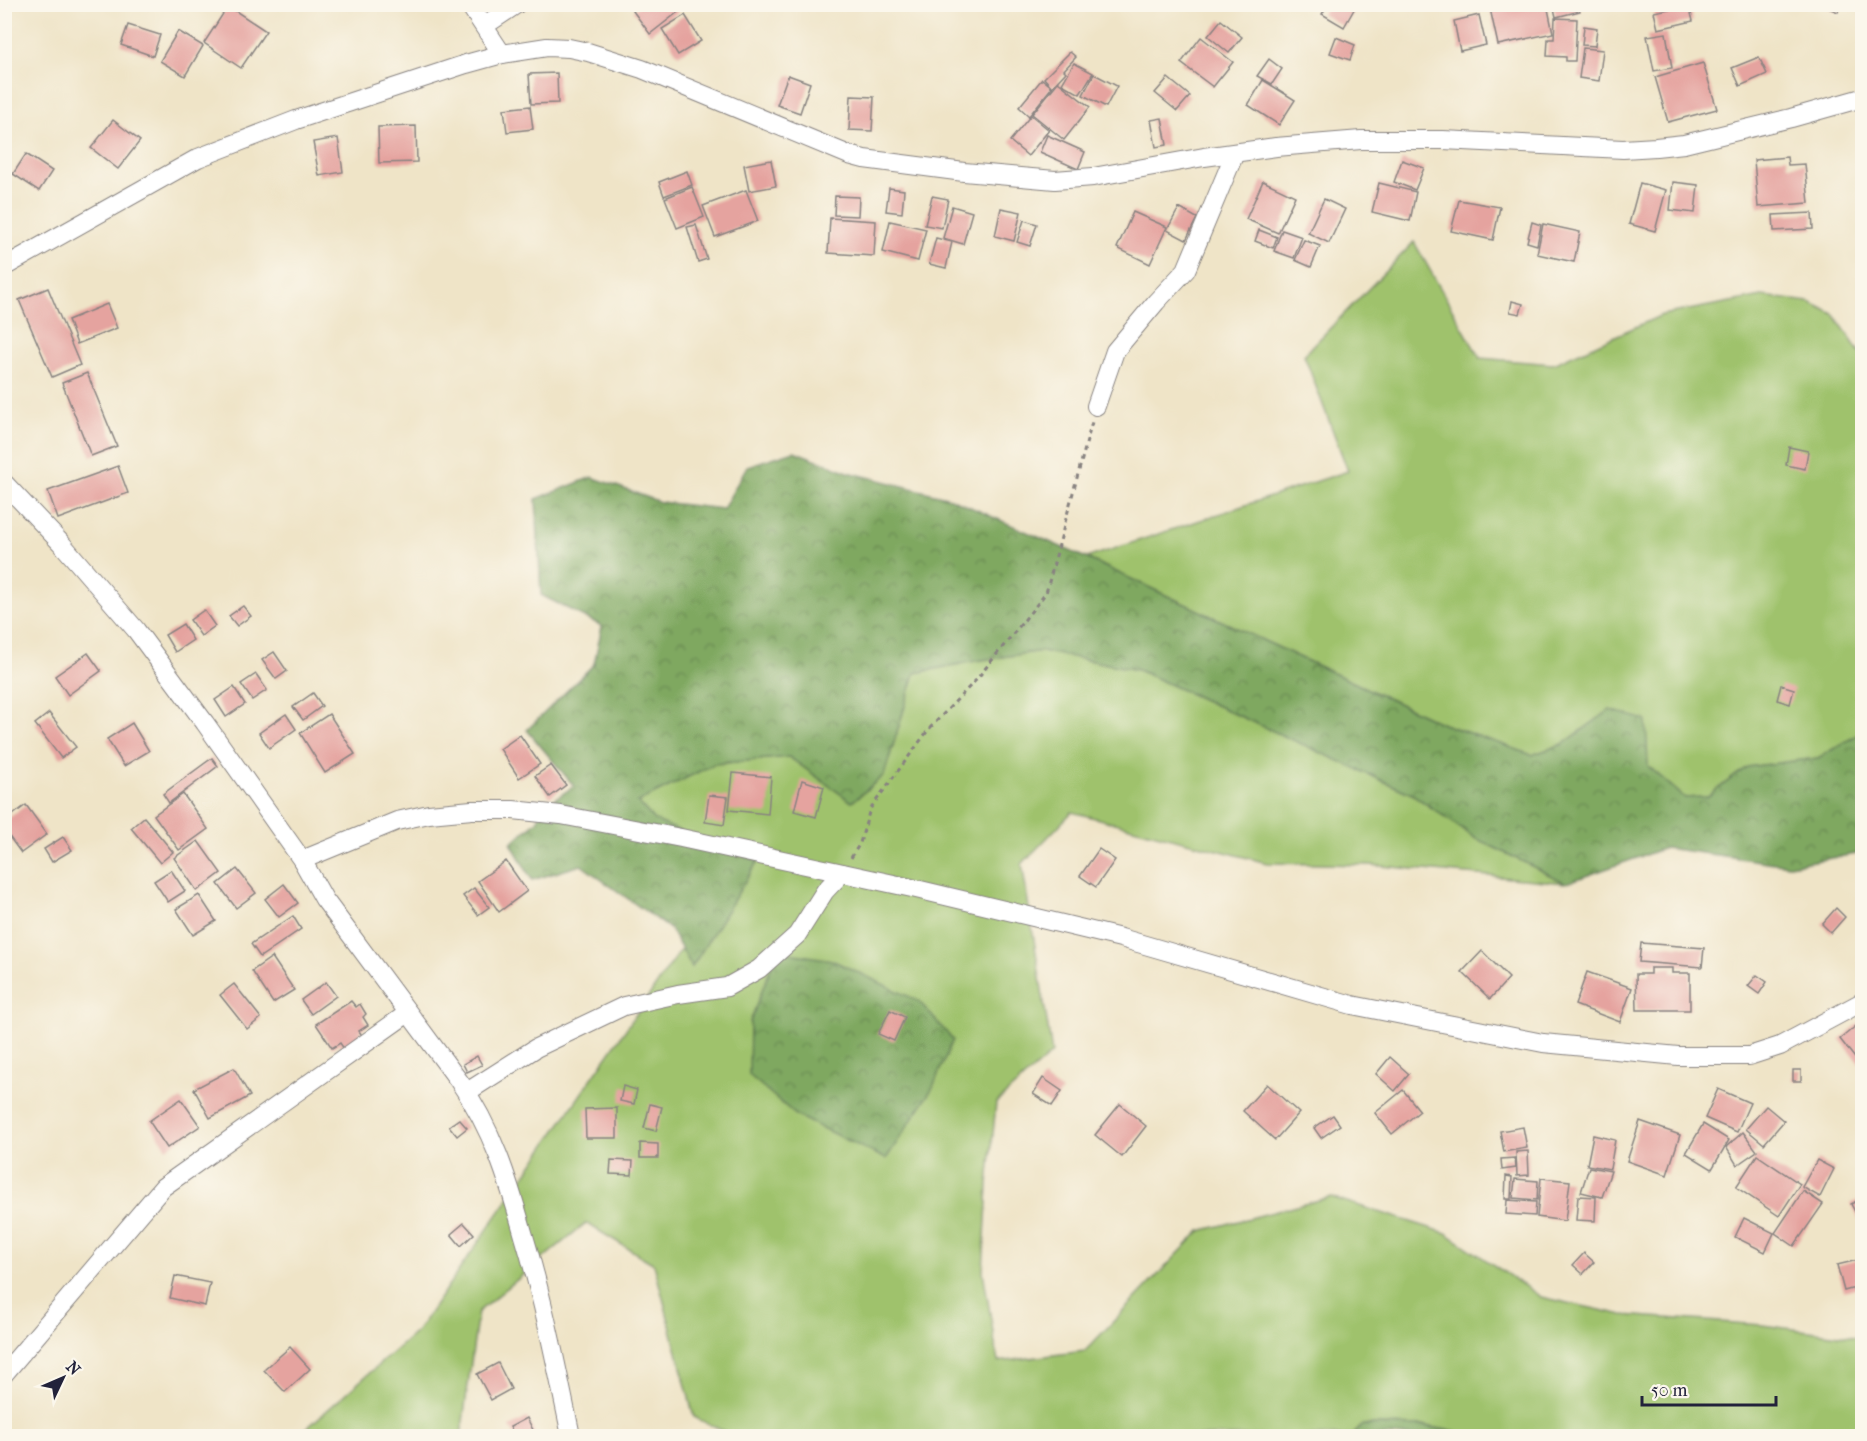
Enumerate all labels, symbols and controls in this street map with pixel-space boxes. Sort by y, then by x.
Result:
north arrow [33,1348,93,1408]
text: N [62,1357,85,1380]
scale bar [1642,1369,1776,1407]
text: 50 m [1651,1380,1688,1401]

